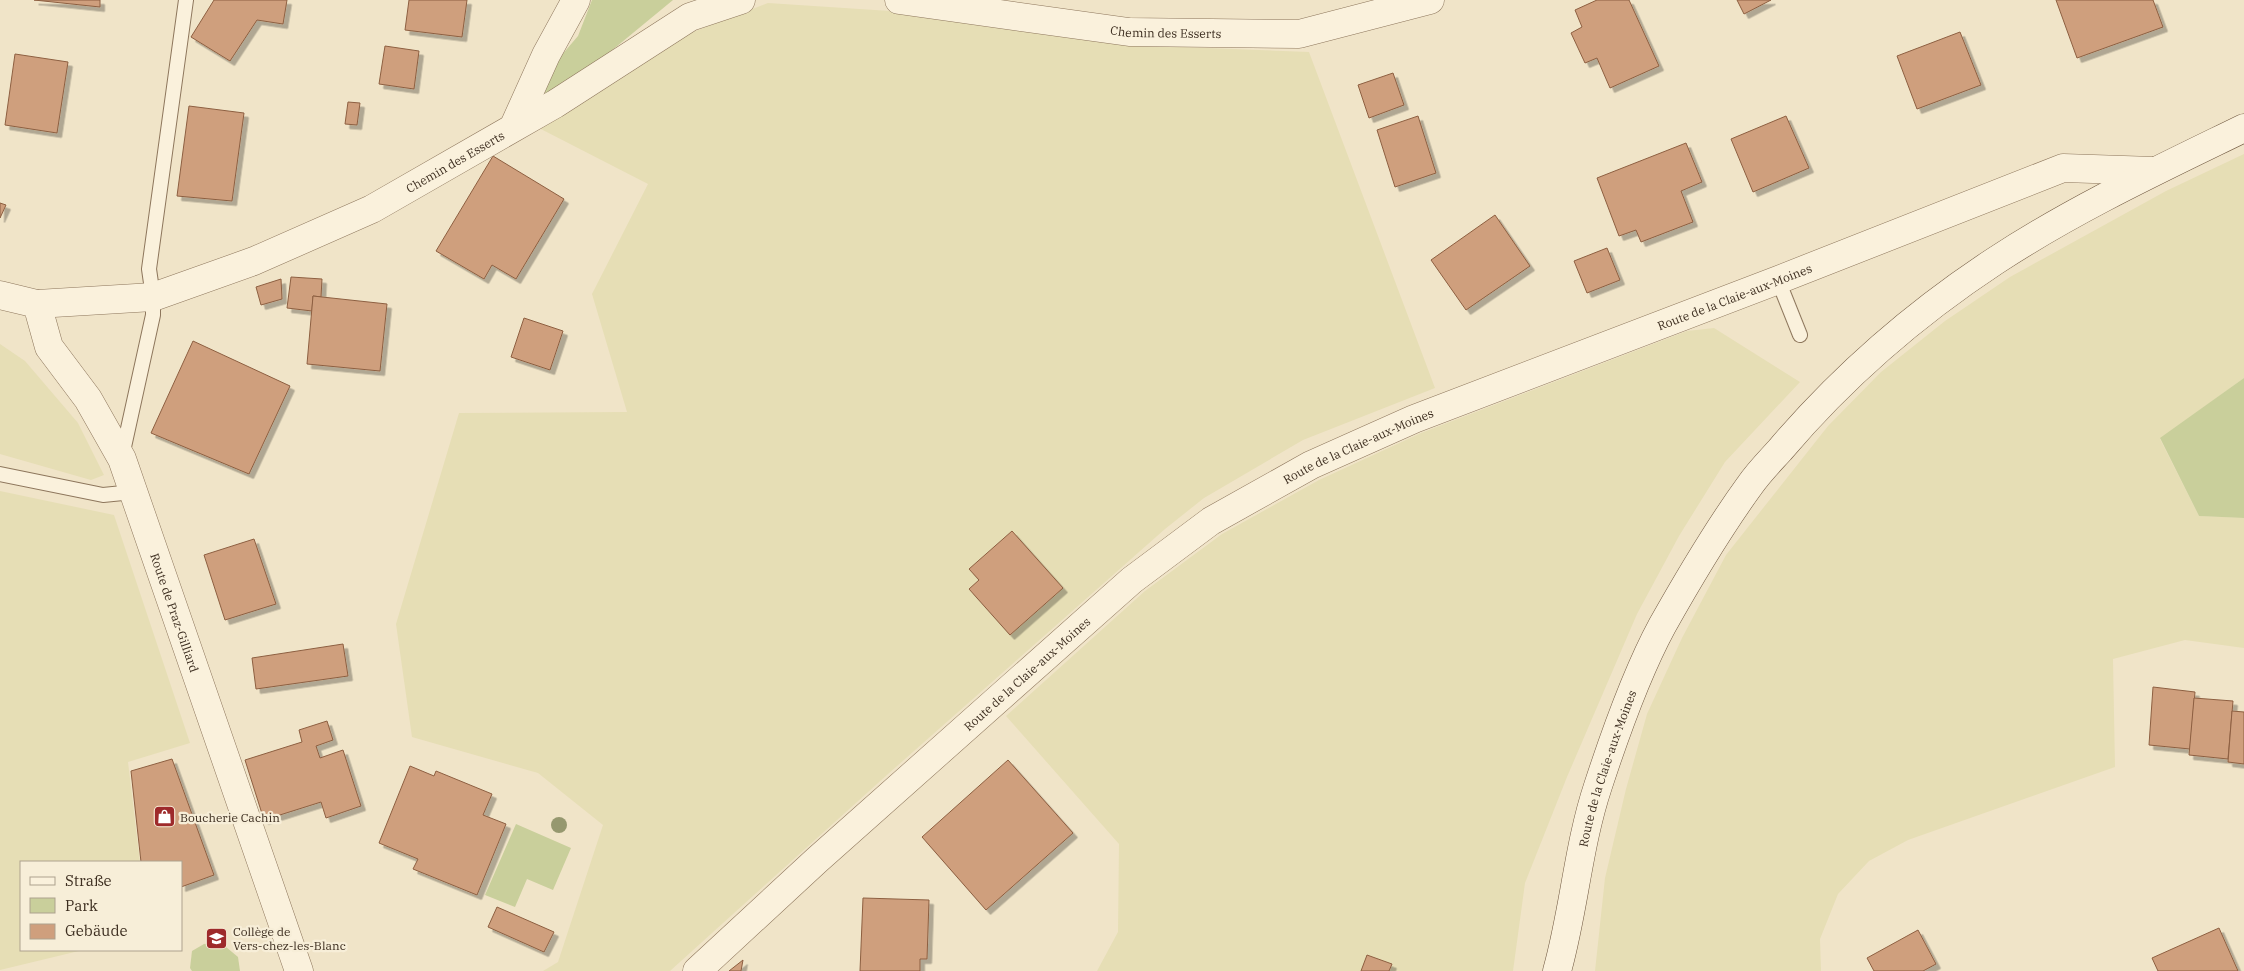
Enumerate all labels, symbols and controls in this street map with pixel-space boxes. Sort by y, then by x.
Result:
street label: Chemin des Esserts [1109,22,1222,41]
street label: Chemin des Esserts [403,127,507,196]
street label: Route de la Claie-aux-Moines [1655,260,1814,333]
street label: Route de la Claie-aux-Moines [1280,405,1436,487]
street label: Route de Praz-Gilliard [148,551,203,674]
street label: Route de la Claie-aux-Moines [960,613,1093,734]
street label: Route de la Claie-aux-Moines [1575,688,1639,848]
shop icon: Boucherie Cachin [152,805,176,829]
place label: Boucherie Cachin [180,810,280,825]
legend [20,861,182,951]
text: Straße [65,871,112,890]
text: Park [65,896,98,915]
text: Gebäude [65,921,128,940]
place label: Collège de Vers-chez-les-Blanc [233,924,346,953]
school or university icon: Collège de Vers-chez-les-Blanc [205,926,229,950]

